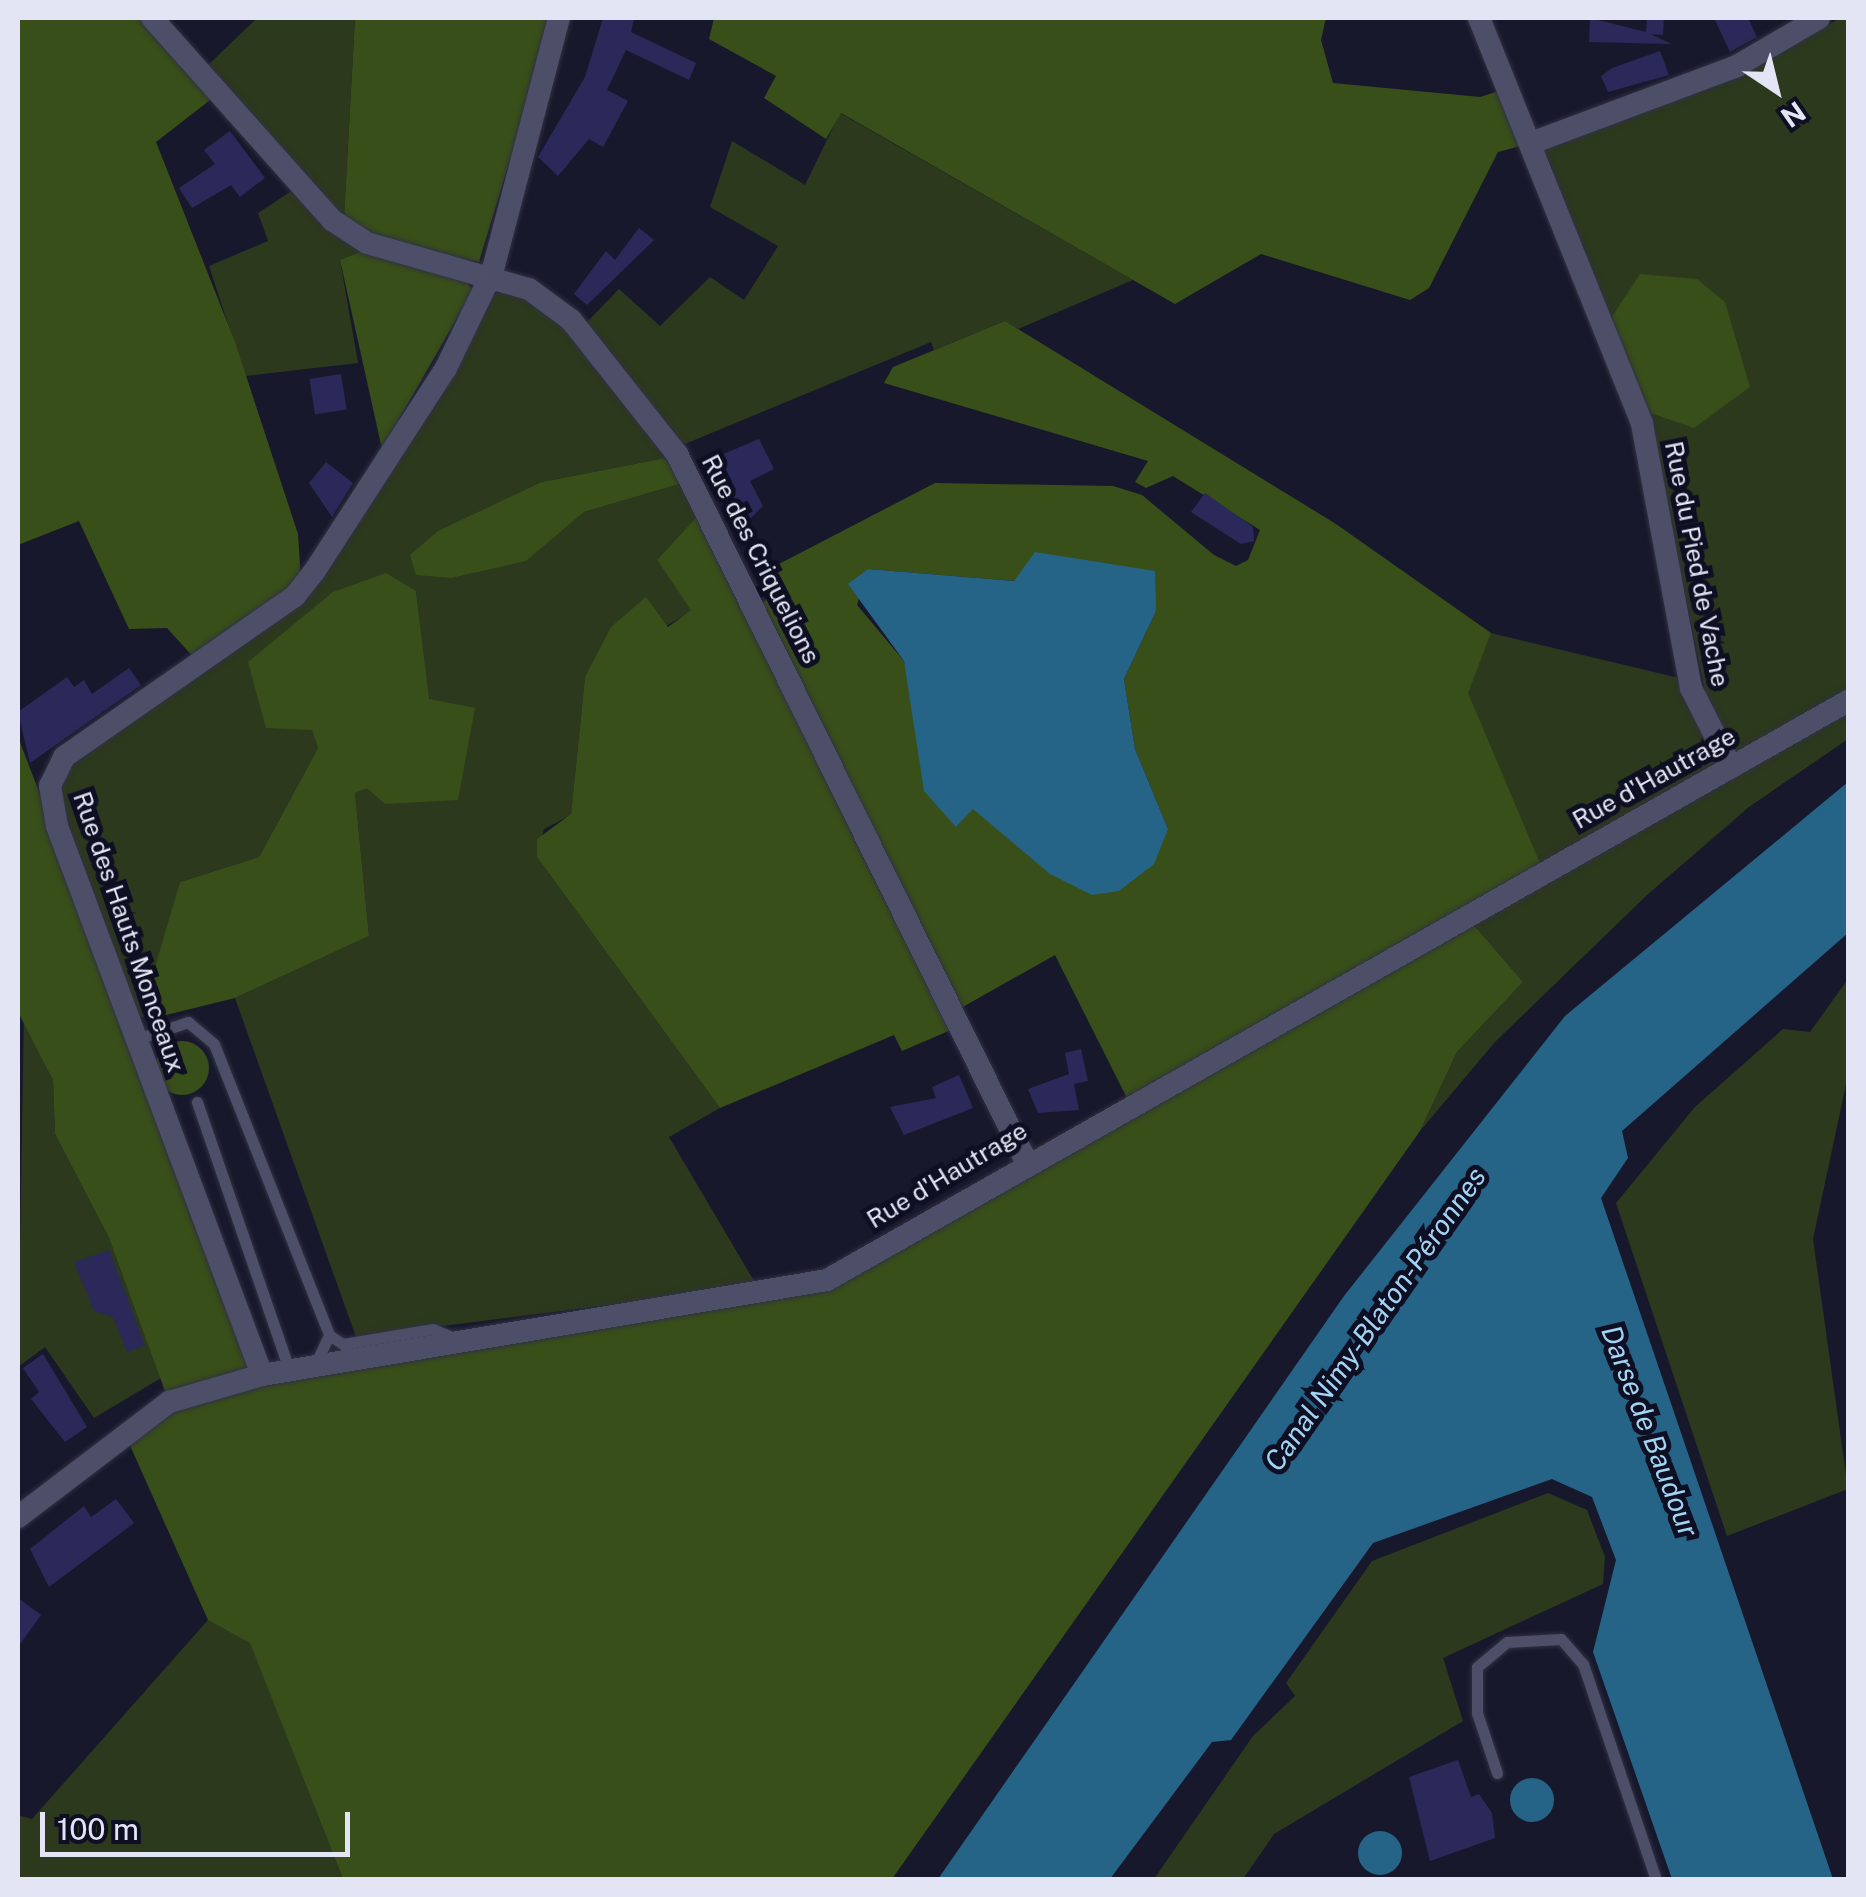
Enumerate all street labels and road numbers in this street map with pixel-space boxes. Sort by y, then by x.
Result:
street label: Rue du Pied de Vache [1658,438,1736,690]
street label: Rue des Criquelions [695,449,827,669]
street label: Rue d'Hautrage [1567,721,1741,835]
street label: Rue des Hauts Monceaux [67,787,191,1077]
street label: Rue d'Hautrage [861,1115,1033,1235]

